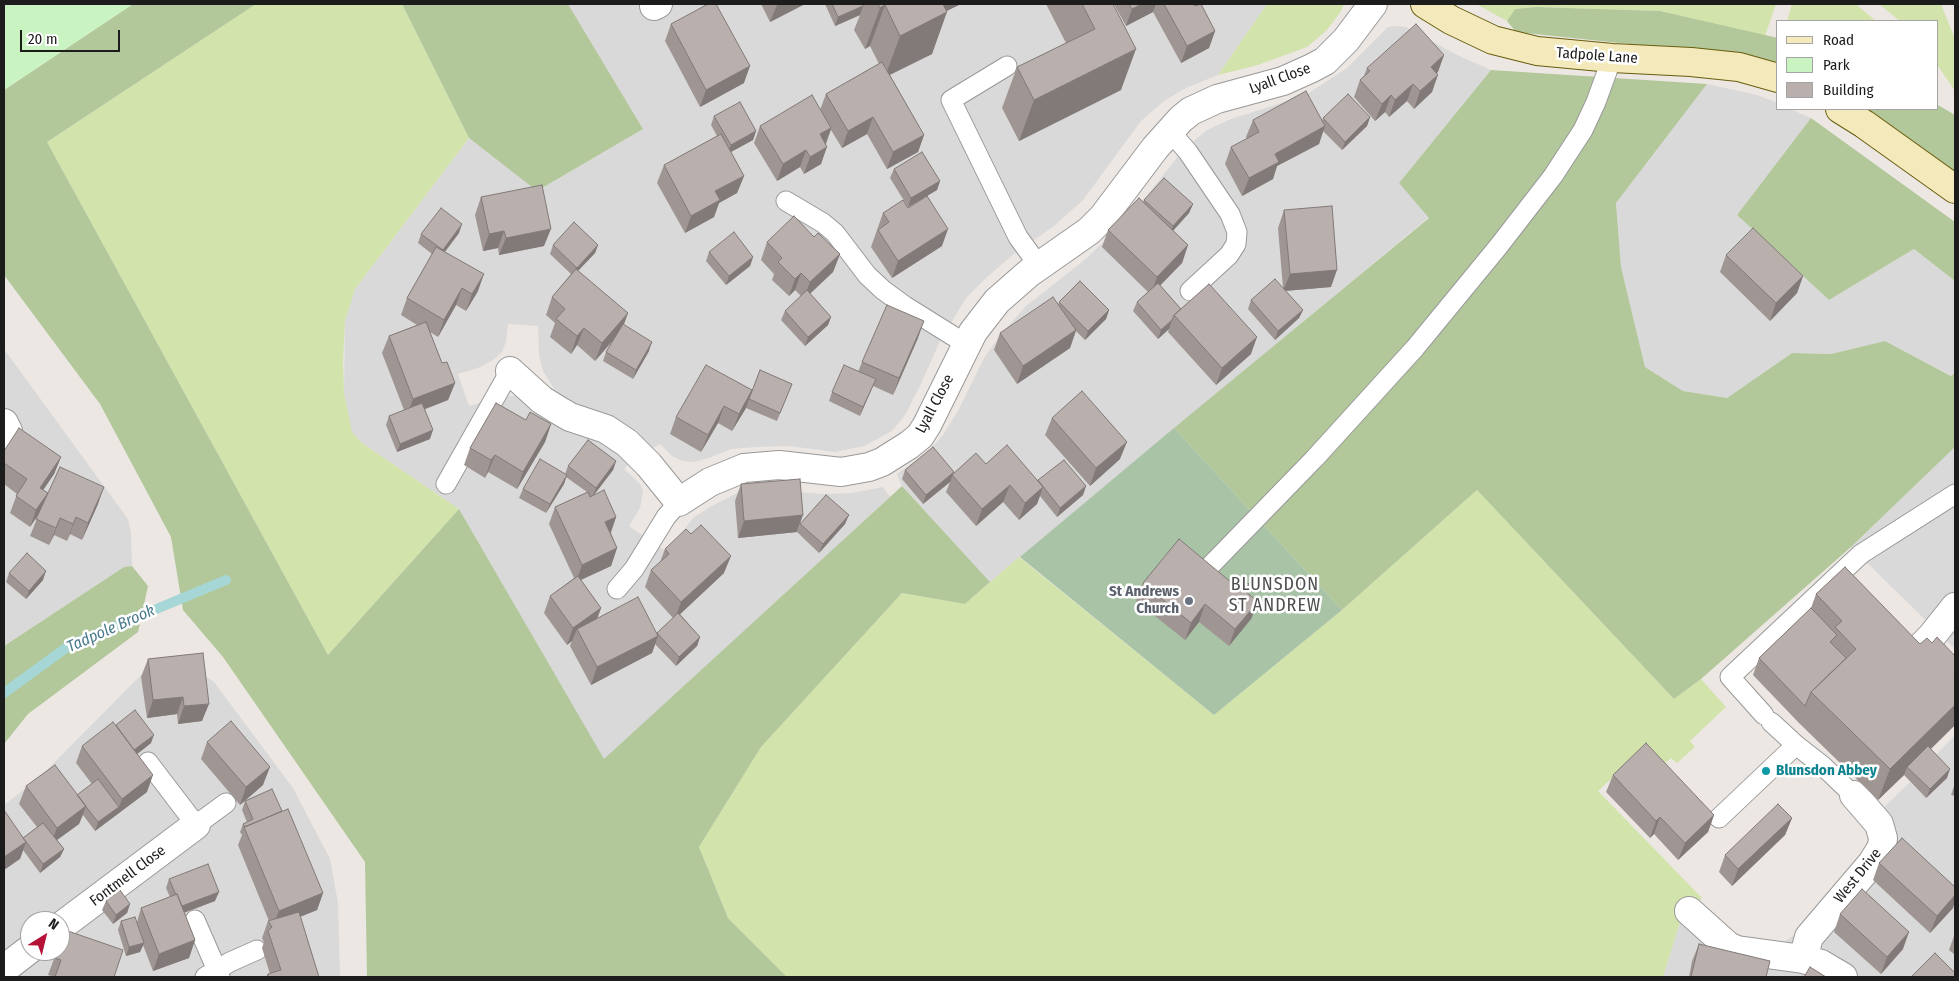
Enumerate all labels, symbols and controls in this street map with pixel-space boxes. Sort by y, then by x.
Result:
scale bar [22,20,122,52]
legend [1776,20,1939,110]
text: 20 m [28,30,58,48]
text: Road [1823,31,1854,49]
street label: Tadpole Lane [1556,44,1638,68]
text: Park [1823,56,1850,74]
street label: Lyall Close [1247,60,1313,98]
text: Building [1823,81,1874,99]
street label: Lyall Close [912,372,958,436]
district label: BLUNSDON ST ANDREW [1228,574,1322,616]
place label: St Andrews Church [1109,583,1179,618]
marker: St Andrews Church [1183,595,1195,607]
water label: Tadpole Brook [64,601,158,657]
place label: Blunsdon Abbey [1776,762,1877,780]
marker: Blunsdon Abbey [1760,765,1772,777]
street label: Fontmell Close [87,842,169,910]
street label: West Drive [1831,845,1885,907]
north arrow [20,911,70,961]
text: N [45,915,62,934]

